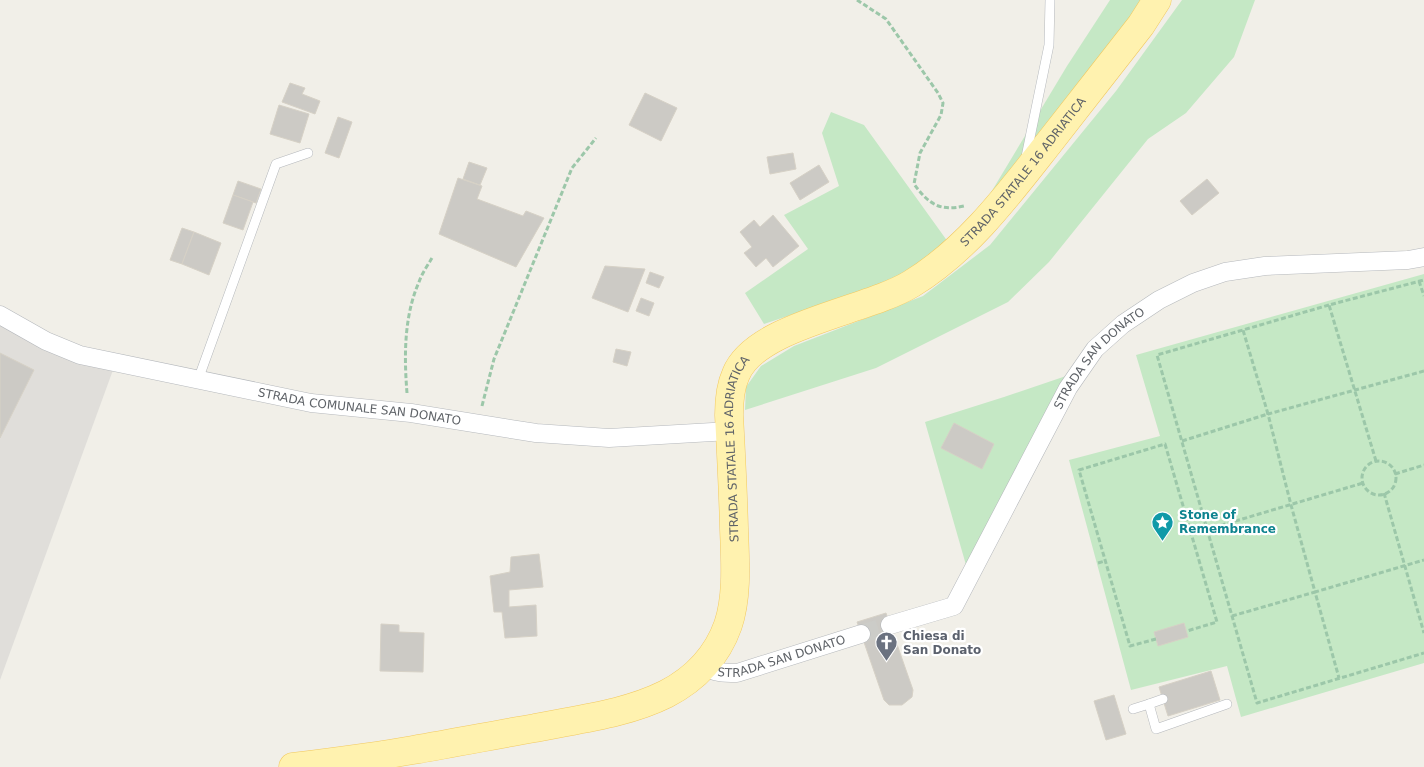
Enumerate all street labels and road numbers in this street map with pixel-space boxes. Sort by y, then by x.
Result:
street label: STRADA STATALE 16 ADRIATICA [957,94,1089,249]
street label: STRADA SAN DONATO [1051,305,1147,412]
street label: STRADA STATALE 16 ADRIATICA [722,352,753,542]
street label: STRADA COMUNALE SAN DONATO [257,385,462,428]
street label: STRADA SAN DONATO [717,632,847,680]

